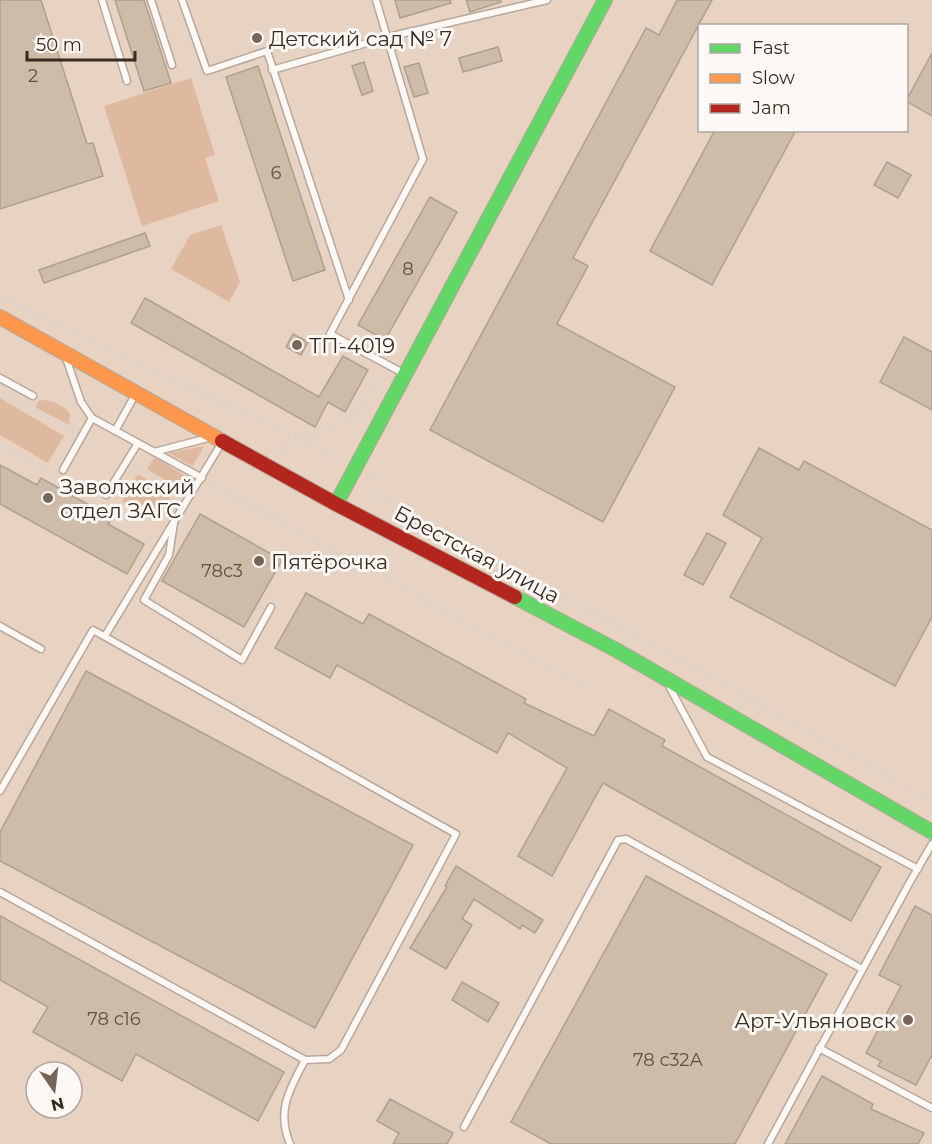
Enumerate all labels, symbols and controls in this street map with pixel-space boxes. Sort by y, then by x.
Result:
scale bar [27,24,135,62]
legend [698,24,908,132]
place label: Детский сад № 7 [269,26,452,51]
marker: Детский сад № 7 [250,31,264,45]
text: 50 m [36,34,82,56]
text: Fast [752,37,790,59]
house number: 2 [28,65,38,87]
text: Slow [752,67,795,89]
text: Jam [751,97,791,119]
house number: 6 [271,162,282,184]
house number: 8 [402,258,414,280]
place label: ТП-4019 [309,333,395,358]
marker: ТП-4019 [290,338,304,352]
place label: Заволжский отдел ЗАГС [60,474,195,523]
marker: Заволжский отдел ЗАГС [41,491,55,505]
street label: Брестская улица [390,500,564,608]
place label: Пятёрочка [271,549,388,574]
marker: Пятёрочка [252,554,266,568]
house number: 78с3 [201,560,243,582]
house number: 78 с16 [87,1008,141,1030]
place label: Арт-Ульяновск [734,1008,896,1033]
marker: Арт-Ульяновск [901,1013,915,1027]
house number: 78 с32А [633,1049,704,1071]
north arrow [24,1060,84,1120]
text: N [49,1093,66,1115]

